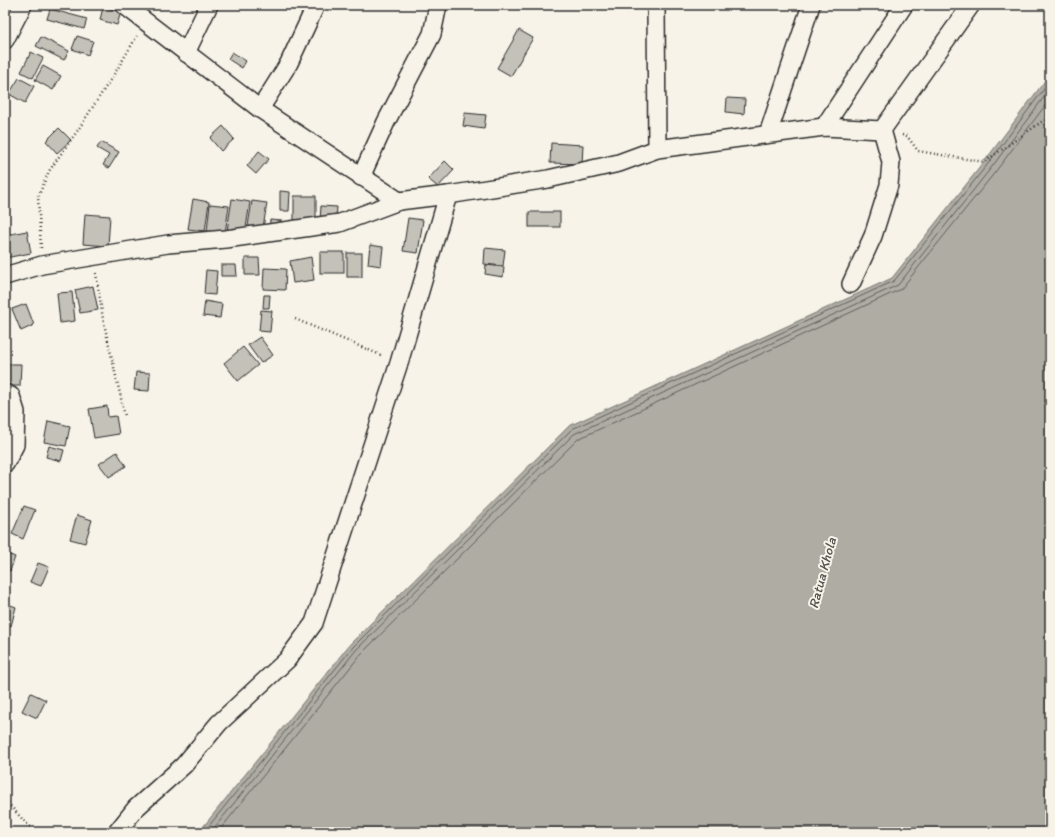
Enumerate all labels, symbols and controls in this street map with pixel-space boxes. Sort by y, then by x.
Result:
water label: Ratua Khola [805,535,840,611]

